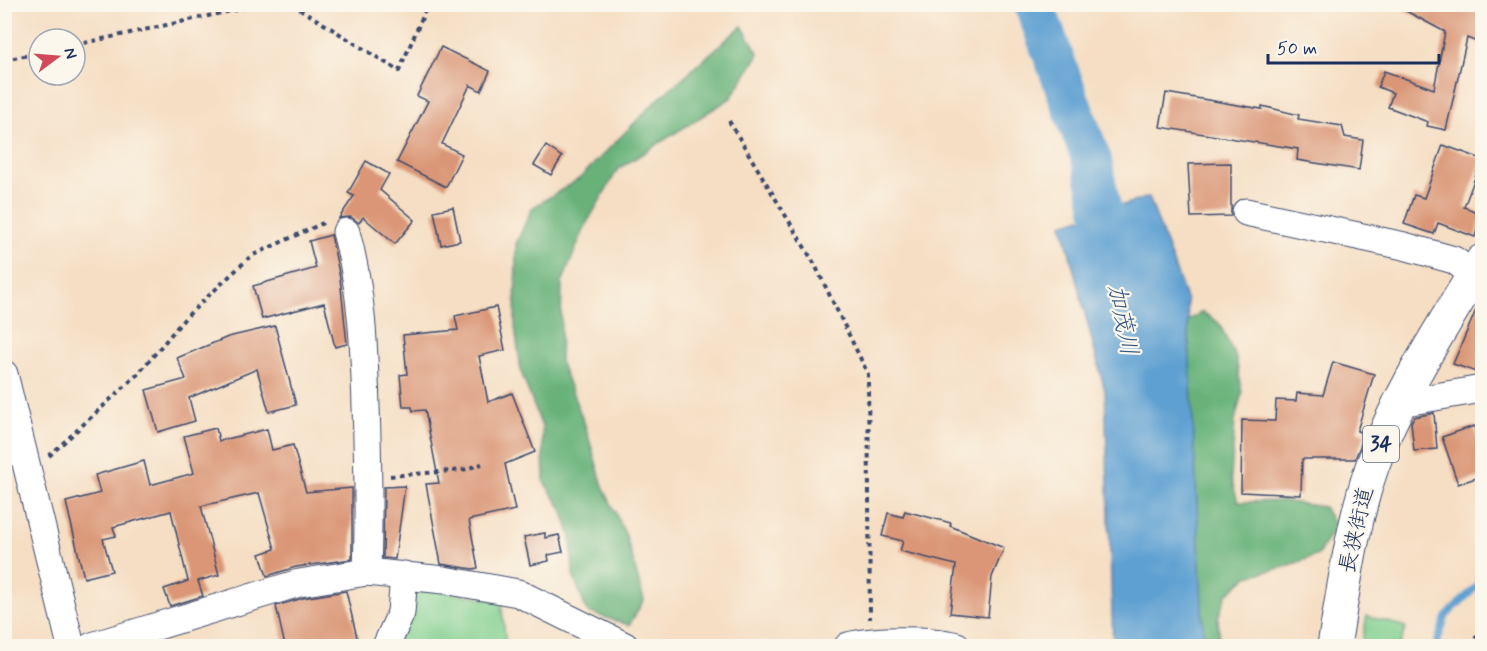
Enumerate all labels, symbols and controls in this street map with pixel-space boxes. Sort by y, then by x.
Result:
north arrow [27,27,87,87]
scale bar [1268,27,1439,65]
text: 50 m [1277,37,1317,61]
text: N [58,45,82,61]
water label: 加茂川 [1100,282,1144,358]
road number: 34 [1363,426,1399,462]
street label: 長狭街道 [1333,484,1381,576]

